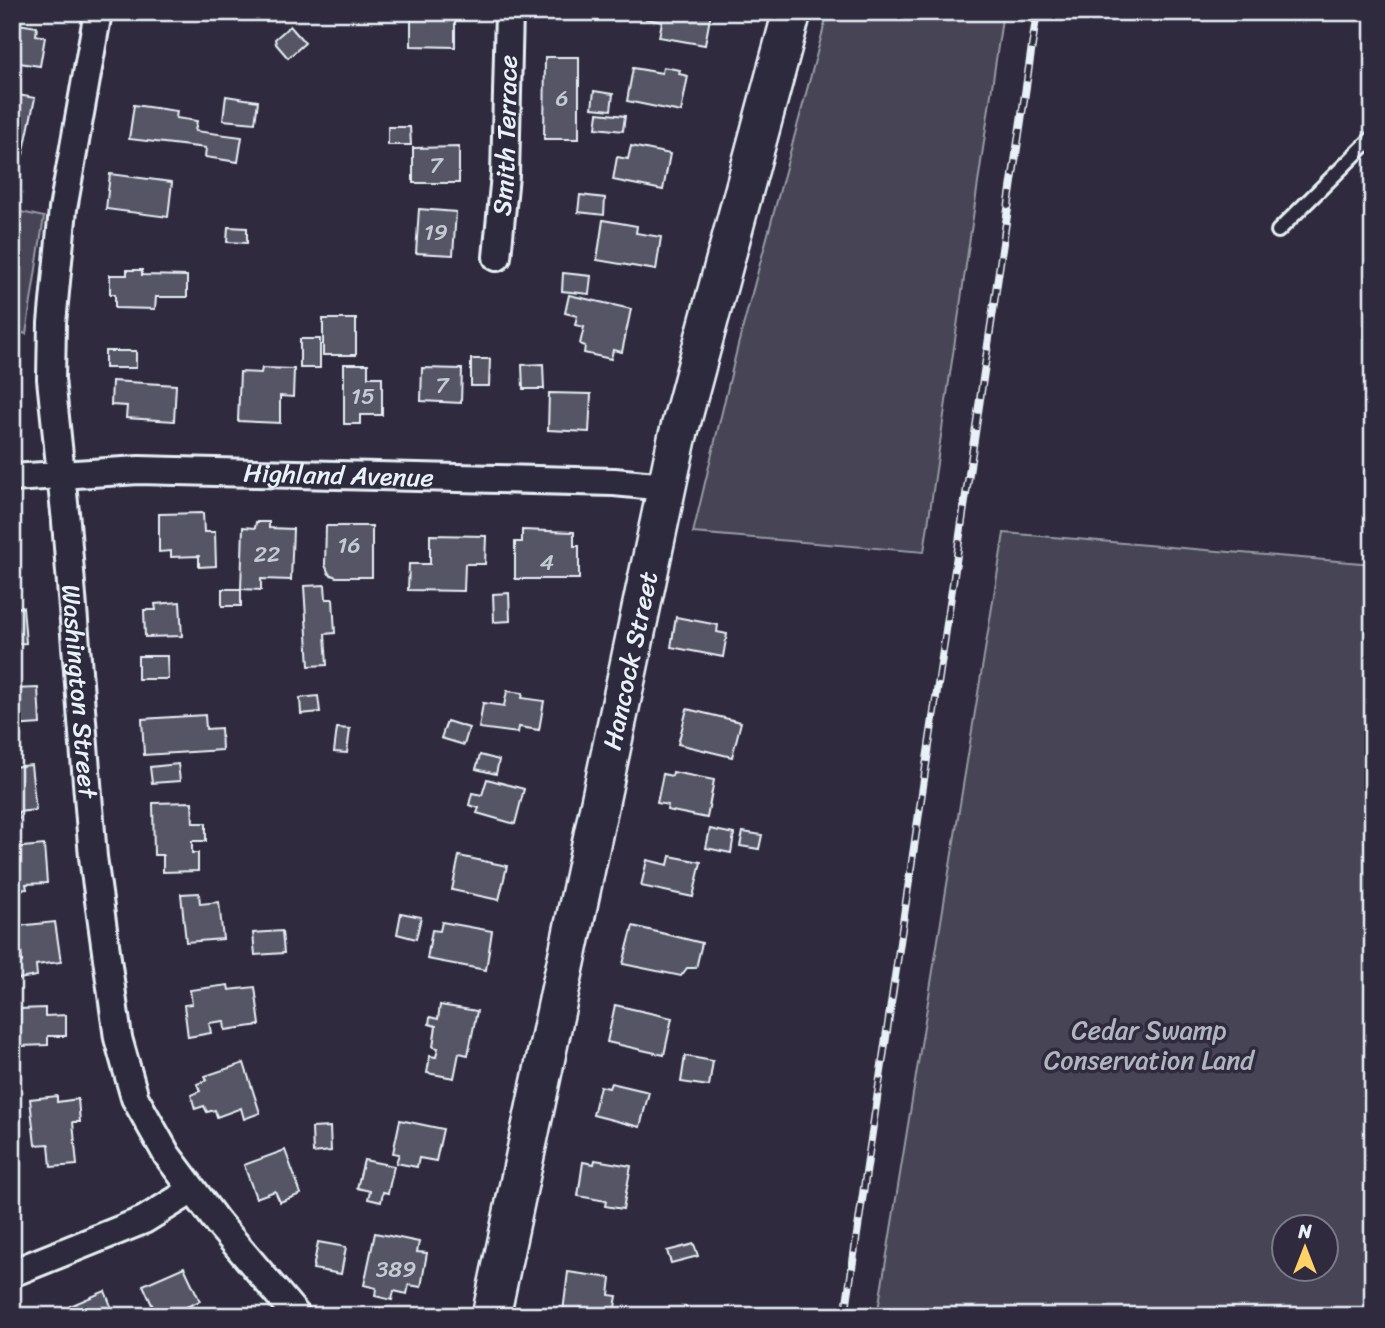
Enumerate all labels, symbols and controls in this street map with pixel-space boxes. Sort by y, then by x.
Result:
street label: Smith Terrace [478,54,531,218]
house number: 6 [555,78,569,119]
house number: 7 [429,145,444,186]
house number: 19 [424,212,448,253]
house number: 7 [435,365,450,406]
house number: 15 [351,376,375,417]
street label: Highland Avenue [243,450,434,500]
house number: 16 [338,525,360,566]
house number: 22 [254,534,280,575]
house number: 4 [540,542,554,583]
street label: Hancock Street [589,567,671,754]
street label: Washington Street [48,583,111,801]
park label: Cedar Swamp Conservation Land [1044,1007,1256,1083]
north arrow [1270,1212,1340,1282]
text: N [1297,1215,1312,1248]
house number: 389 [376,1249,416,1290]

